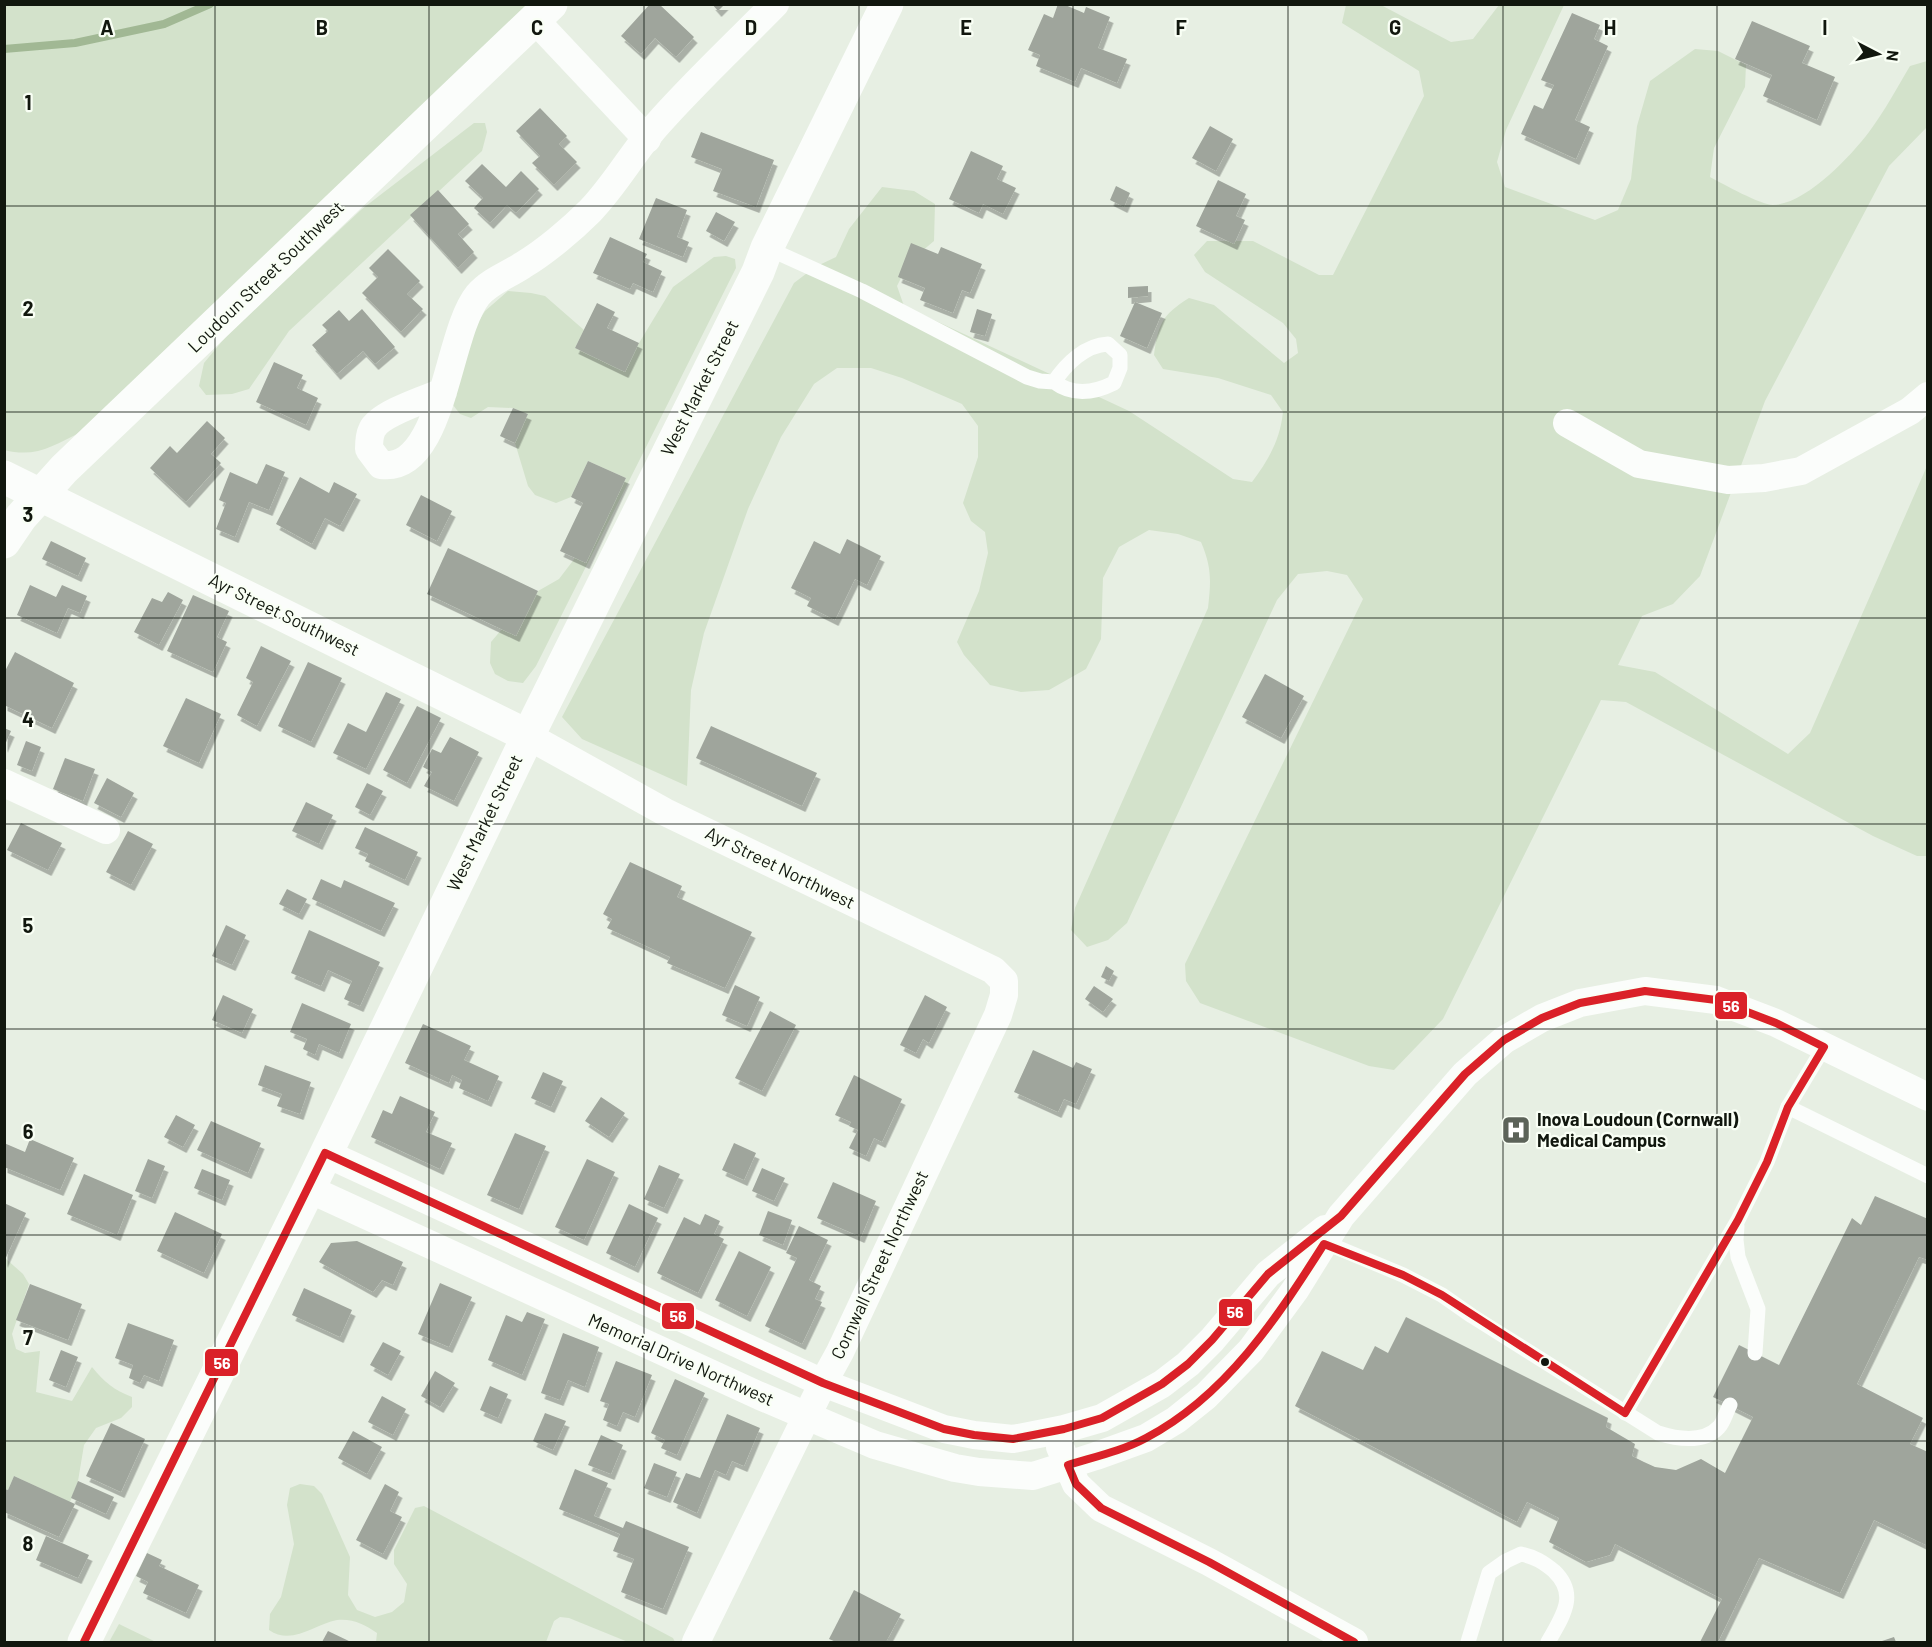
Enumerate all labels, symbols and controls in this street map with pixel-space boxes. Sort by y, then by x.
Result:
text: A [100,15,114,39]
text: B [316,15,328,39]
text: C [531,15,543,39]
text: D [745,15,757,39]
text: E [960,15,972,39]
text: F [1175,15,1187,39]
text: G [1389,15,1401,39]
text: H [1604,15,1616,39]
text: I [1822,15,1828,39]
north arrow [1848,24,1908,84]
text: N [1883,49,1903,62]
text: 1 [24,90,32,114]
street label: Loudoun Street Southwest [183,196,348,357]
text: 2 [22,296,34,320]
street label: West Market Street [655,316,743,459]
text: 3 [23,502,33,526]
street label: Ayr Street Southwest [205,568,363,660]
text: 4 [22,707,34,731]
street label: West Market Street [442,751,527,894]
street label: Ayr Street Northwest [702,821,859,913]
text: 5 [23,913,34,937]
line badge: 56 [1714,991,1748,1020]
text: 56 [1722,996,1740,1015]
place label: Inova Loudoun (Cornwall) Medical Campus [1537,1108,1739,1151]
hospital icon: Inova Loudoun (Cornwall) Medical Campus [1500,1114,1532,1146]
text: 6 [23,1119,34,1143]
street label: Cornwall Street Northwest [826,1167,933,1362]
line badge: 56 [1218,1298,1253,1327]
line badge: 56 [661,1302,695,1330]
text: 56 [1226,1302,1244,1321]
text: 56 [669,1306,687,1325]
street label: Memorial Drive Northwest [585,1308,778,1410]
text: 7 [23,1325,33,1349]
line badge: 56 [204,1348,239,1377]
text: 56 [213,1353,231,1372]
unlabelled marker [1539,1356,1551,1368]
text: 8 [23,1531,34,1555]

